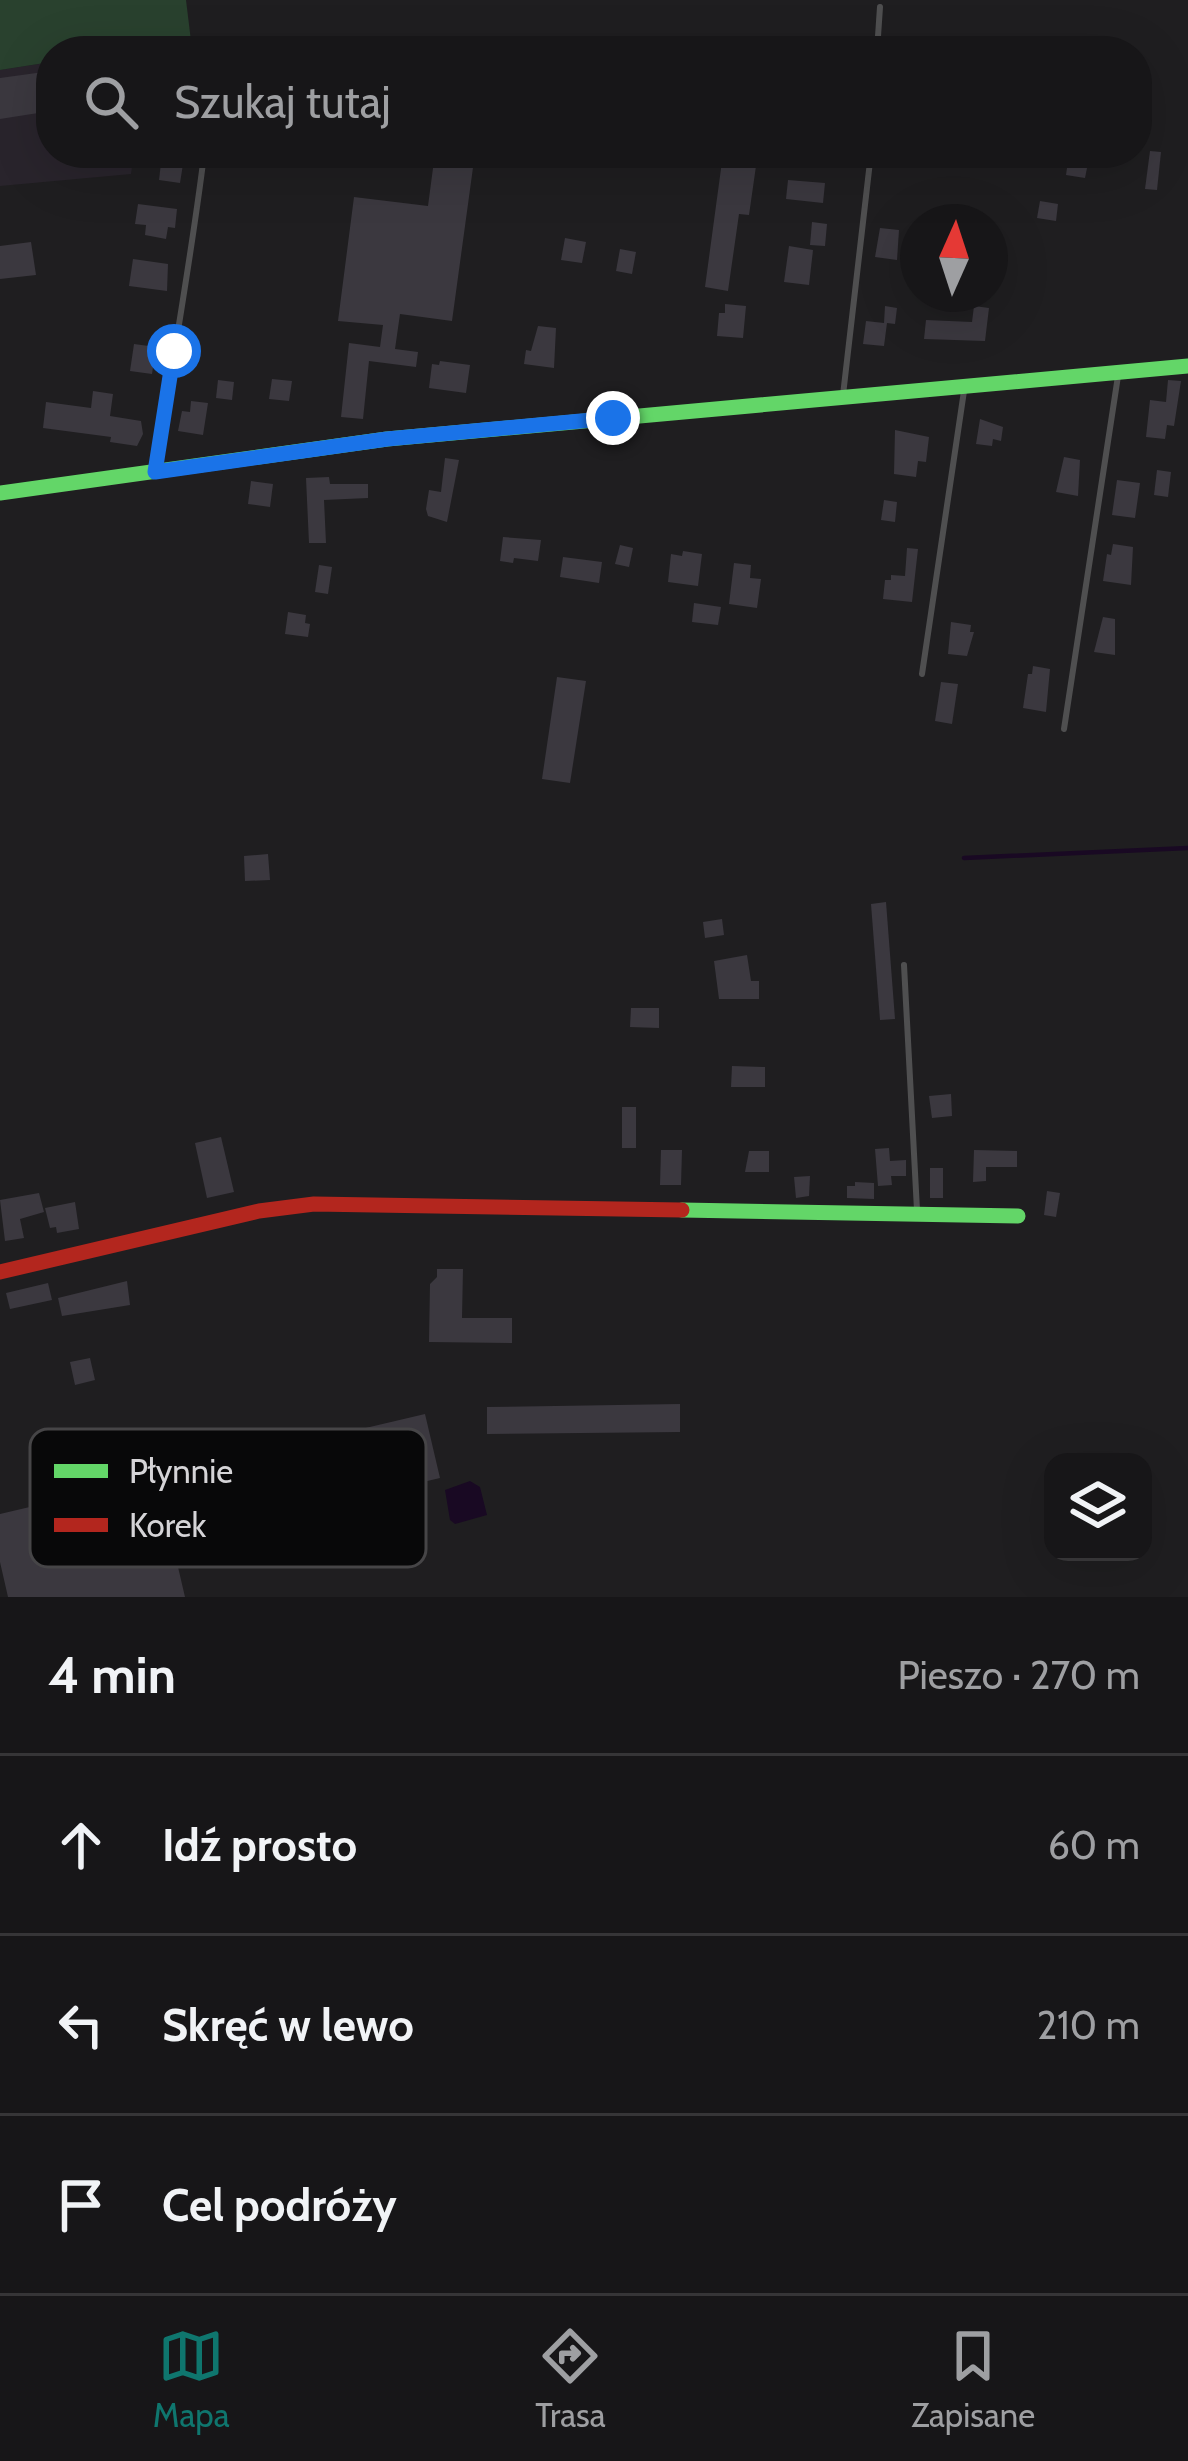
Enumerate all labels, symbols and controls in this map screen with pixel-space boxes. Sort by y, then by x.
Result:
search box [36,36,1152,168]
icon: search [78,69,144,135]
text: Szukaj tutaj [174,75,391,129]
north arrow [900,204,1008,312]
route start [147,324,201,378]
route end [586,391,640,445]
legend [30,1429,426,1567]
text: Płynnie [129,1451,233,1491]
map controls [1044,1453,1152,1561]
button: layers [1044,1453,1152,1561]
text: Korek [129,1505,207,1545]
text: 4 min [48,1644,176,1706]
text: Pieszo · 270 m [897,1651,1140,1699]
icon: ahead [48,1812,114,1878]
text: Idź prosto [162,1818,357,1872]
text: 60 m [1048,1821,1140,1869]
icon: left [48,1992,114,2058]
text: Skręć w lewo [162,1998,414,2052]
text: 210 m [1037,2001,1140,2049]
icon: arrive [48,2172,114,2238]
text: Cel podróży [162,2178,397,2232]
tab: Mapa [153,2323,230,2435]
tab: Trasa [535,2323,606,2435]
tab: Zapisane [911,2323,1035,2435]

